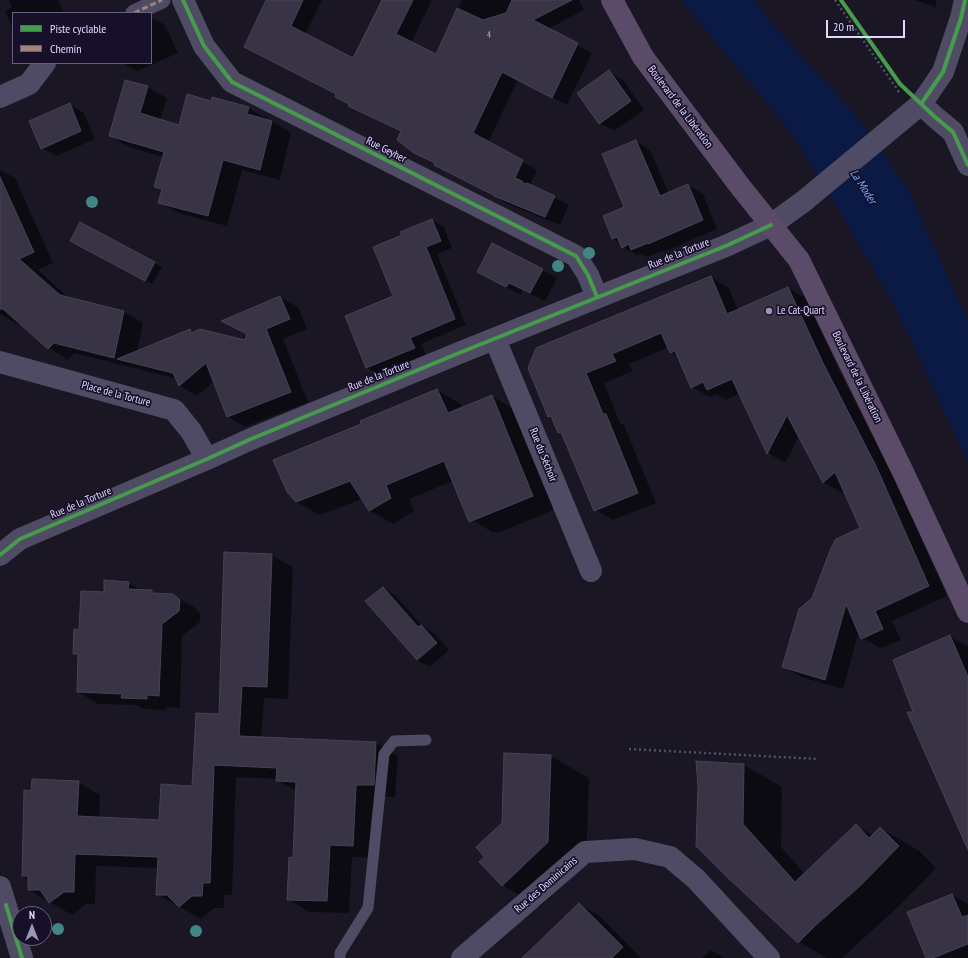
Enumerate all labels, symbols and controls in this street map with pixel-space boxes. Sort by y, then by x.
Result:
legend [12,12,152,64]
scale bar [828,12,907,38]
text: 20 m [833,19,854,34]
text: Piste cyclable [50,21,106,36]
house number: 4 [487,30,491,40]
text: Chemin [50,41,81,56]
street label: Boulevard de la Libération [645,63,715,151]
street label: Rue Geyher [364,134,408,166]
water label: La Moder [846,167,880,207]
street label: Rue de la Torture [646,236,712,272]
place label: Le Cat-Quart [777,304,825,318]
marker: Le Cat-Quart [764,306,774,316]
street label: Boulevard de la Libération [829,329,885,425]
street label: Rue de la Torture [346,358,412,394]
street label: Place de la Torture [80,378,152,410]
street label: Rue du Séchoir [526,426,560,484]
street label: Rue de la Torture [48,484,114,522]
street label: Rue des Dominicains [512,854,580,916]
north arrow [12,906,52,946]
text: N [29,908,35,922]

